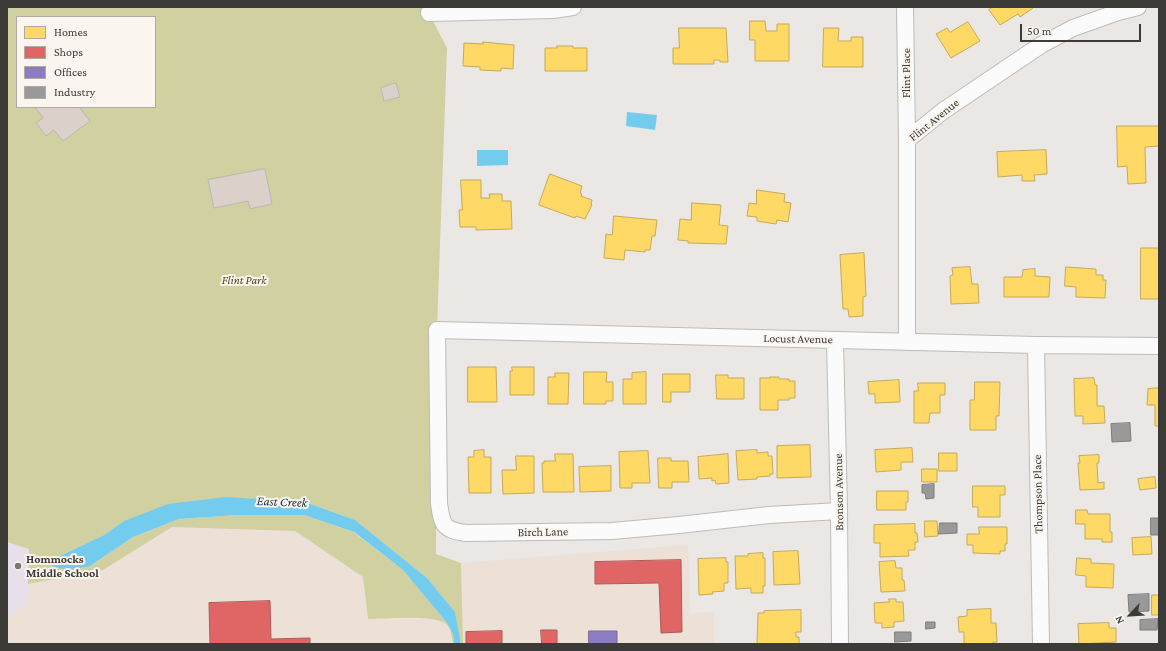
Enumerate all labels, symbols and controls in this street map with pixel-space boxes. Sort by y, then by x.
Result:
legend [16,16,156,108]
scale bar [1022,16,1143,42]
text: 50 m [1027,24,1051,38]
text: Homes [54,25,87,39]
text: Shops [54,45,83,59]
street label: Flint Place [899,48,913,98]
text: Offices [54,65,87,79]
text: Industry [54,85,95,99]
street label: Flint Avenue [906,95,962,145]
park label: Flint Park [222,273,266,287]
street label: Locust Avenue [763,331,833,347]
street label: Bronson Avenue [831,453,847,531]
street label: Thompson Place [1030,454,1046,534]
water label: East Creek [256,493,308,511]
street label: Birch Lane [518,524,568,540]
place label: Hommocks Middle School [26,552,99,580]
marker: Hommocks Middle School [13,561,23,571]
north arrow [1110,595,1150,635]
text: N [1112,614,1126,626]

